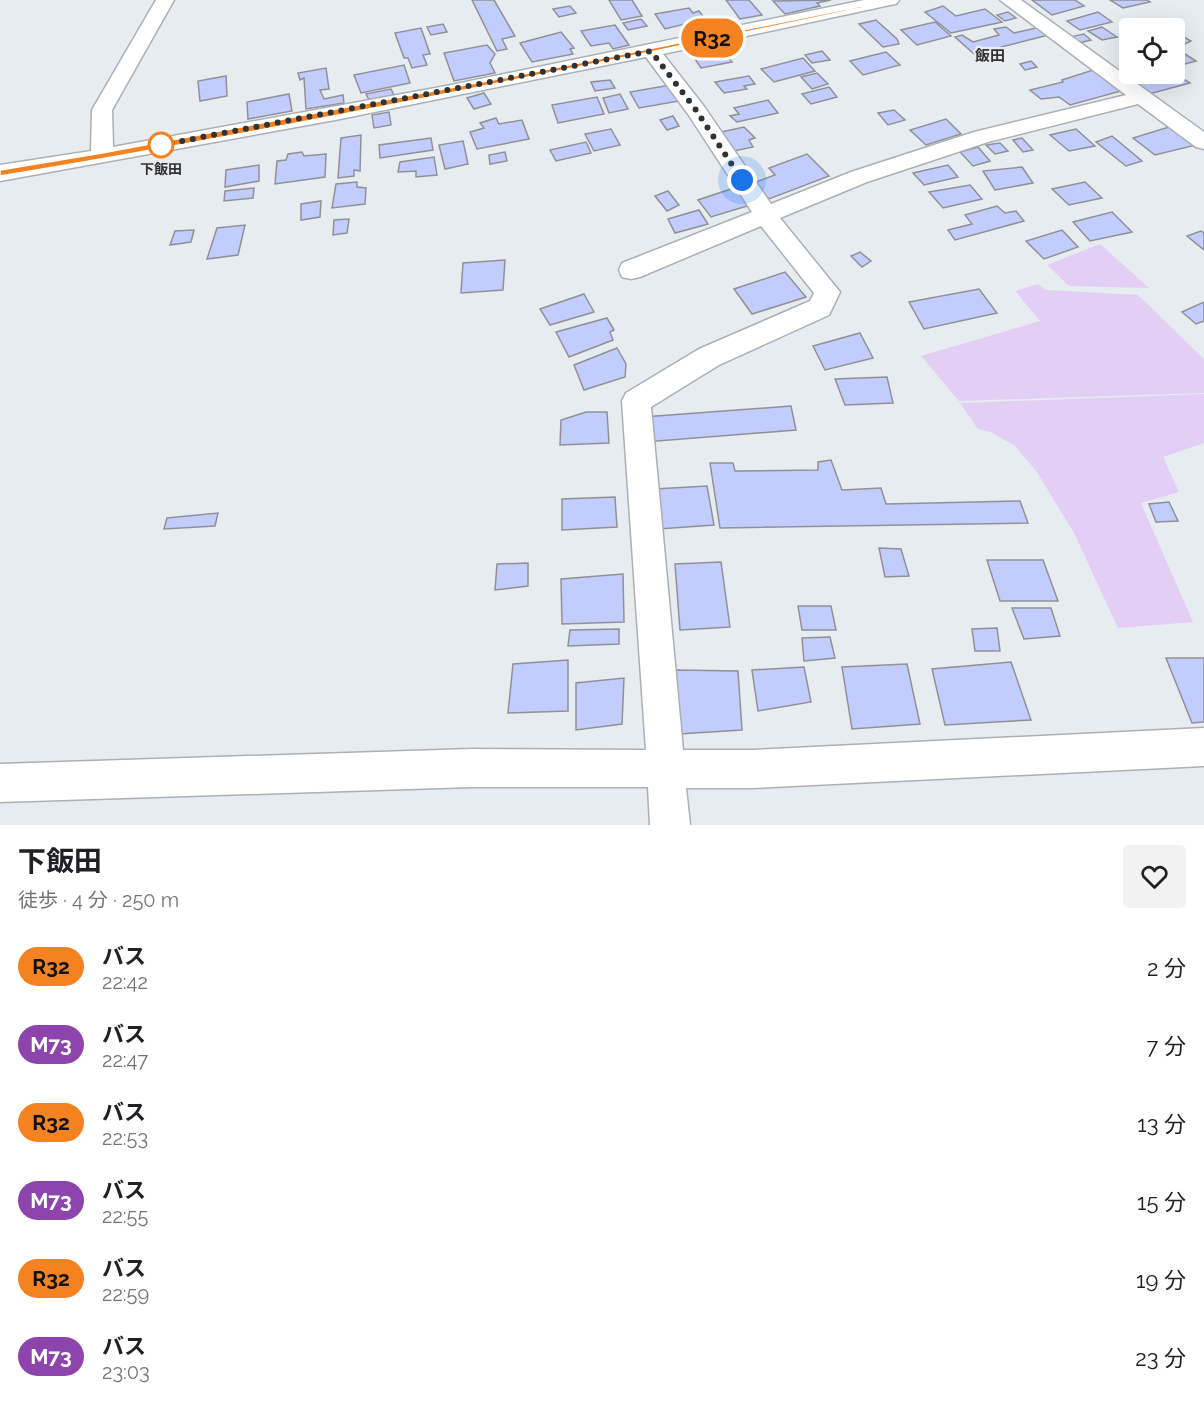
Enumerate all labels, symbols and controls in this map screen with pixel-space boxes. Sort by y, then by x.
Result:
line badge: R32 [678,18,746,57]
map controls [1119,18,1185,84]
button: locate [1119,18,1185,84]
text: R32 [693,26,731,51]
district label: 飯田 [975,47,1005,65]
marker: 下飯田 [148,132,174,158]
place label: 下飯田 [140,161,182,177]
your location [727,165,757,195]
text: 下飯田 [18,845,102,878]
button: heart [1123,845,1186,908]
text: 徒歩 · 4 分 · 250 m [18,888,179,912]
text: バス [102,943,146,969]
text: R32 [32,954,70,979]
text: 2 分 [1147,955,1186,981]
text: 22:42 [102,970,148,994]
text: バス [102,1021,146,1047]
text: M73 [30,1032,72,1057]
text: 7 分 [1147,1033,1186,1059]
text: 22:47 [102,1048,148,1072]
text: バス [102,1099,146,1125]
text: R32 [32,1110,70,1135]
text: 13 分 [1137,1111,1186,1137]
text: 22:53 [102,1126,148,1150]
text: バス [102,1177,146,1203]
text: M73 [30,1188,72,1213]
text: 15 分 [1137,1189,1186,1215]
text: 22:55 [102,1204,148,1228]
text: バス [102,1255,146,1281]
text: R32 [32,1266,70,1291]
text: 19 分 [1136,1267,1186,1293]
text: 22:59 [102,1282,149,1306]
text: バス [102,1333,146,1359]
text: M73 [30,1344,72,1369]
text: 23 分 [1135,1345,1186,1371]
text: 23:03 [102,1360,150,1384]

